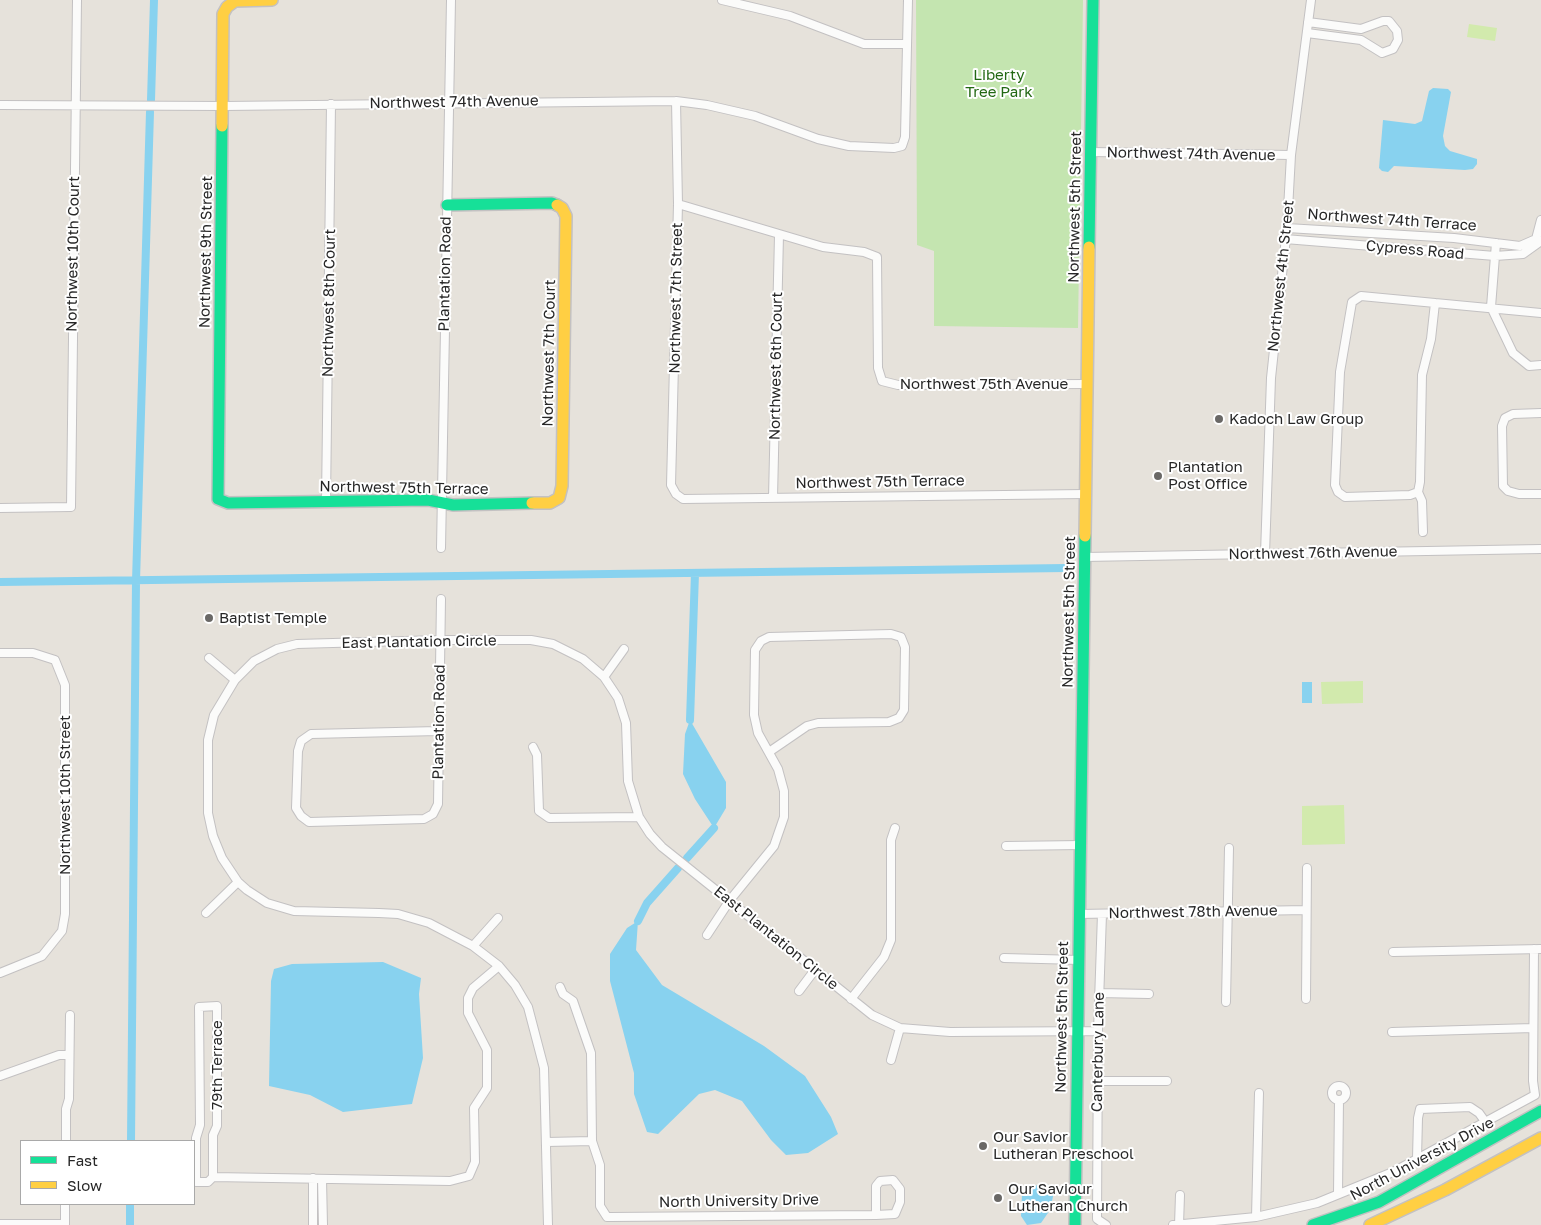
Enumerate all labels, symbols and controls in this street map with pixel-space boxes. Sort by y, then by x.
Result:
park label: Liberty Tree Park [965,66,1033,101]
street label: Northwest 74th Avenue [369,92,539,112]
street label: Northwest 5th Street [1065,131,1085,283]
street label: Northwest 74th Avenue [1106,144,1276,164]
street label: Northwest 10th Court [63,176,83,332]
street label: Northwest 9th Street [196,176,216,328]
street label: Northwest 4th Street [1264,199,1298,353]
street label: Northwest 74th Terrace [1307,205,1477,235]
street label: Plantation Road [435,216,455,332]
street label: Northwest 7th Street [666,222,686,374]
street label: Northwest 8th Court [319,229,339,377]
street label: Cypress Road [1365,237,1465,263]
street label: Northwest 7th Court [539,279,559,427]
street label: Northwest 6th Court [766,292,786,440]
street label: Northwest 75th Avenue [900,375,1068,393]
place label: Kadoch Law Group [1229,410,1364,428]
marker: Kadoch Law Group [1213,413,1225,425]
place label: Plantation Post Office [1168,458,1247,493]
marker: Plantation Post Office [1152,470,1164,482]
street label: Northwest 75th Terrace [795,472,965,492]
street label: Northwest 75th Terrace [319,478,489,498]
street label: Northwest 5th Street [1059,536,1079,688]
street label: Northwest 76th Avenue [1228,543,1398,563]
place label: Baptist Temple [219,609,327,627]
marker: Baptist Temple [203,612,215,624]
street label: East Plantation Circle [341,632,497,652]
street label: Plantation Road [429,664,449,780]
street label: Northwest 10th Street [56,715,74,875]
street label: East Plantation Circle [710,882,842,994]
street label: Northwest 78th Avenue [1108,902,1278,922]
street label: Northwest 5th Street [1052,941,1072,1093]
street label: Canterbury Lane [1088,992,1108,1112]
street label: 79th Terrace [208,1020,226,1110]
street label: North University Drive [1347,1114,1497,1204]
place label: Our Savior Lutheran Preschool [993,1128,1134,1163]
legend [20,1140,195,1205]
marker: Our Savior Lutheran Preschool [977,1140,989,1152]
text: Fast [67,1151,98,1169]
text: Slow [67,1176,102,1194]
place label: Our Saviour Lutheran Church [1008,1180,1128,1215]
street label: North University Drive [659,1191,819,1211]
marker: Our Saviour Lutheran Church [992,1192,1004,1204]

